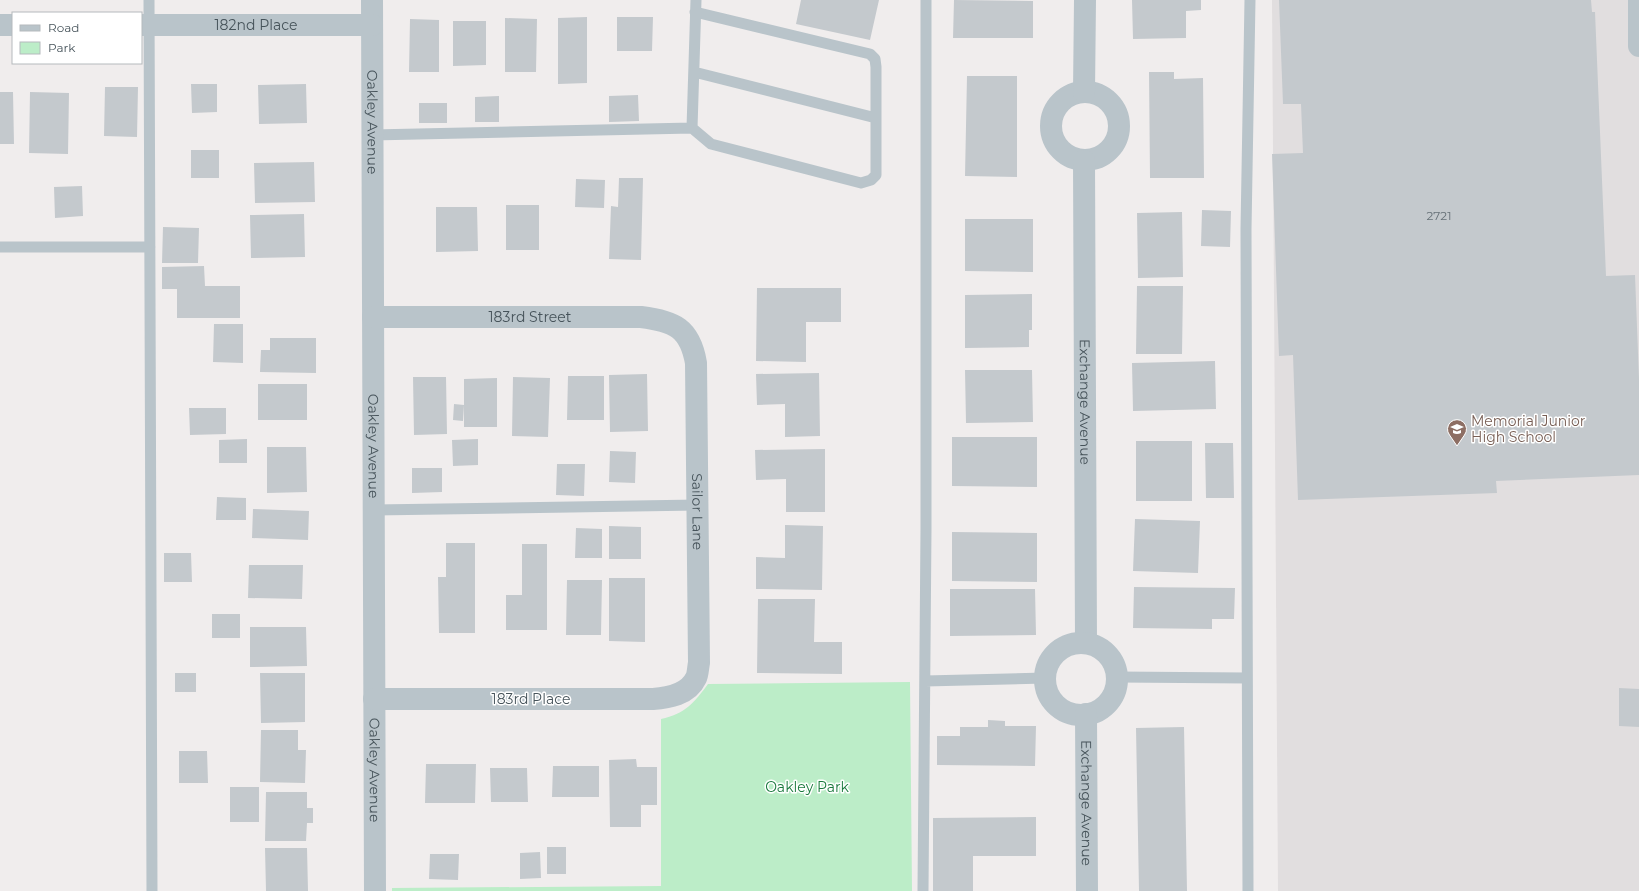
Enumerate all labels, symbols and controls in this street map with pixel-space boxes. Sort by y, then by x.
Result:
legend [12,12,142,64]
street label: 182nd Place [215,16,297,34]
text: Road [48,20,79,35]
text: Park [48,40,76,55]
street label: Oakley Avenue [363,70,382,174]
house number: 2721 [1426,208,1452,223]
street label: 183rd Street [489,308,572,326]
street label: Exchange Avenue [1076,339,1094,465]
street label: Oakley Avenue [364,394,383,498]
place label: Memorial Junior High School [1471,412,1586,446]
school or university icon: Memorial Junior High School [1446,418,1468,446]
street label: Sailor Lane [688,473,707,550]
street label: 183rd Place [492,690,570,708]
street label: Oakley Avenue [365,718,384,822]
street label: Exchange Avenue [1077,740,1096,866]
park label: Oakley Park [765,778,849,796]

